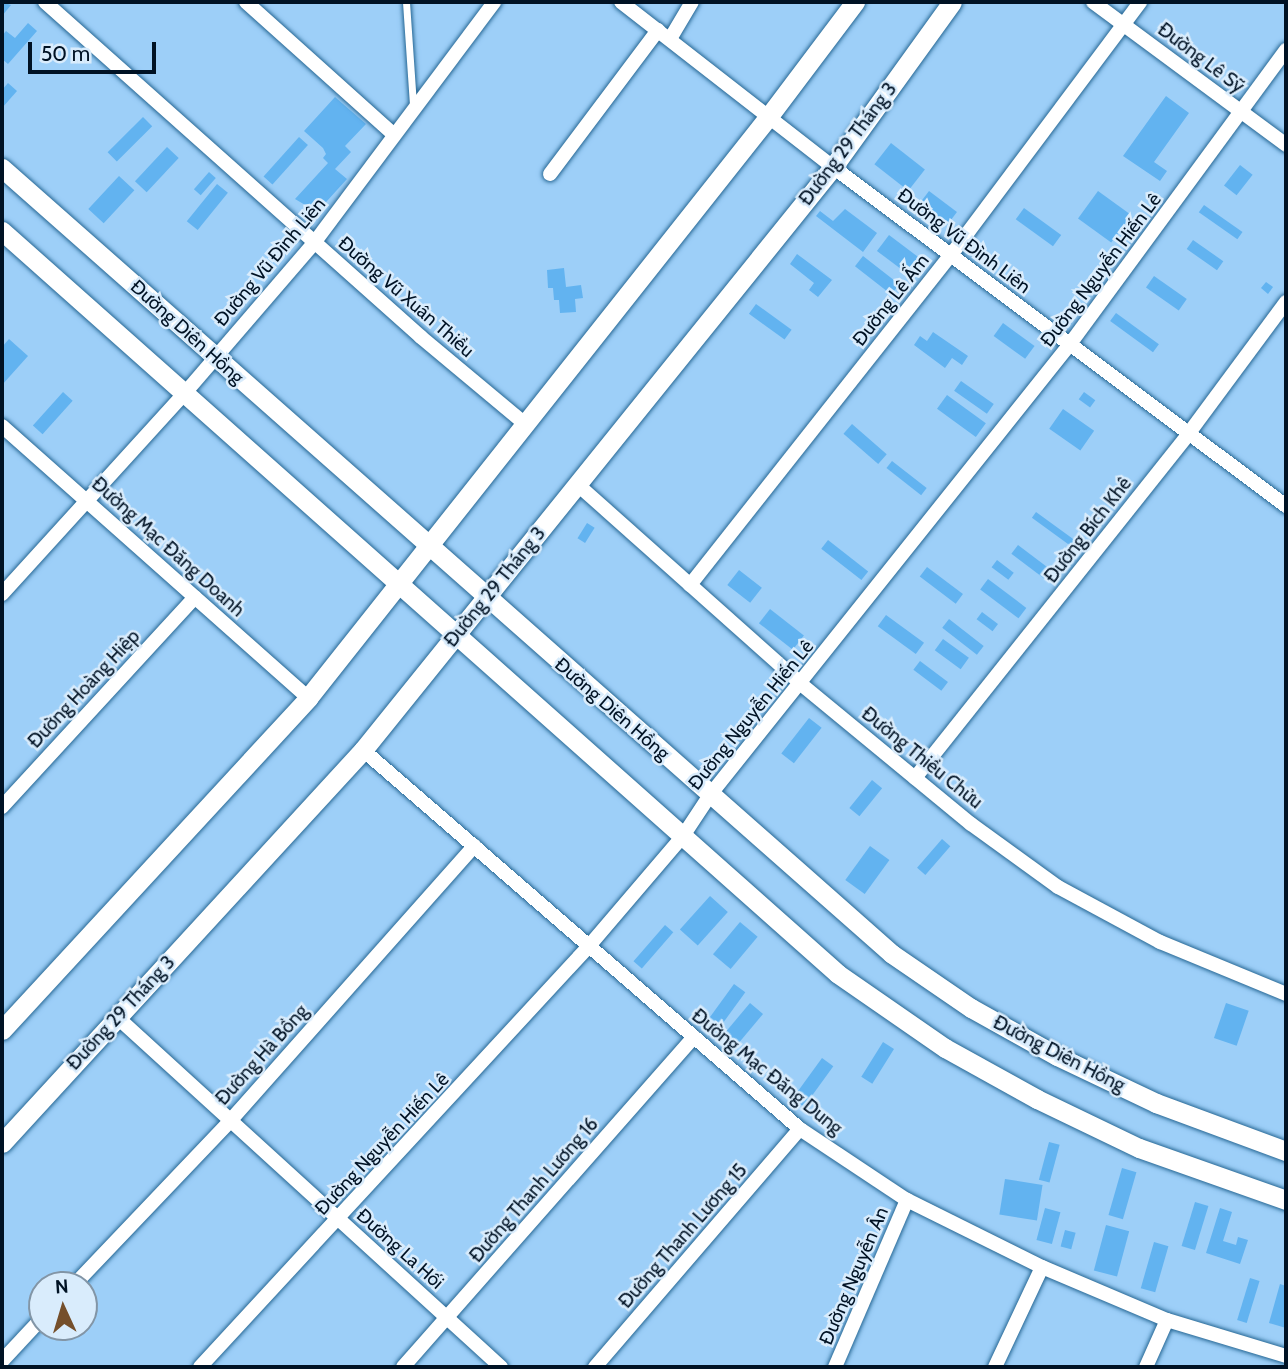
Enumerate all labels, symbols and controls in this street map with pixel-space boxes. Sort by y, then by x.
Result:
street label: Đường Lê Sỹ [1153,18,1249,98]
scale bar [32,28,159,72]
text: 50 m [41,41,90,66]
street label: Đường 29 Tháng 3 [794,78,902,210]
street label: Đường Vũ Đình Liên [893,184,1035,298]
street label: Đường Nguyễn Hiến Lê [1036,189,1166,351]
street label: Đường Vũ Đình Liên [210,193,330,331]
street label: Đường Vũ Xuân Thiều [333,232,479,362]
street label: Đường Lê Ấm [848,250,934,350]
street label: Đường Diên Hồng [126,275,248,389]
street label: Đường Mạc Đăng Doanh [87,472,249,622]
street label: Đường Bích Khê [1040,473,1136,587]
street label: Đường 29 Tháng 3 [440,522,550,652]
street label: Đường Hoàng Hiệp [23,625,145,753]
street label: Đường Nguyễn Hiến Lê [684,636,818,794]
street label: Đường Diên Hồng [550,653,674,765]
street label: Đường Thiều Chửu [857,702,987,814]
street label: Đường 29 Tháng 3 [62,951,180,1075]
street label: Đường Hà Bồng [211,1000,313,1110]
street label: Đường Mạc Đăng Dung [687,1004,847,1140]
street label: Đường Diên Hồng [989,1011,1129,1097]
street label: Đường Nguyễn Hiến Lê [310,1068,454,1220]
street label: Đường Thanh Lương 16 [465,1113,603,1267]
street label: Đường Thanh Lương 15 [614,1159,752,1313]
street label: Đường La Hối [352,1204,448,1294]
street label: Đường Nguyễn Ân [815,1204,893,1348]
north arrow [28,1271,98,1341]
text: N [54,1275,69,1298]

